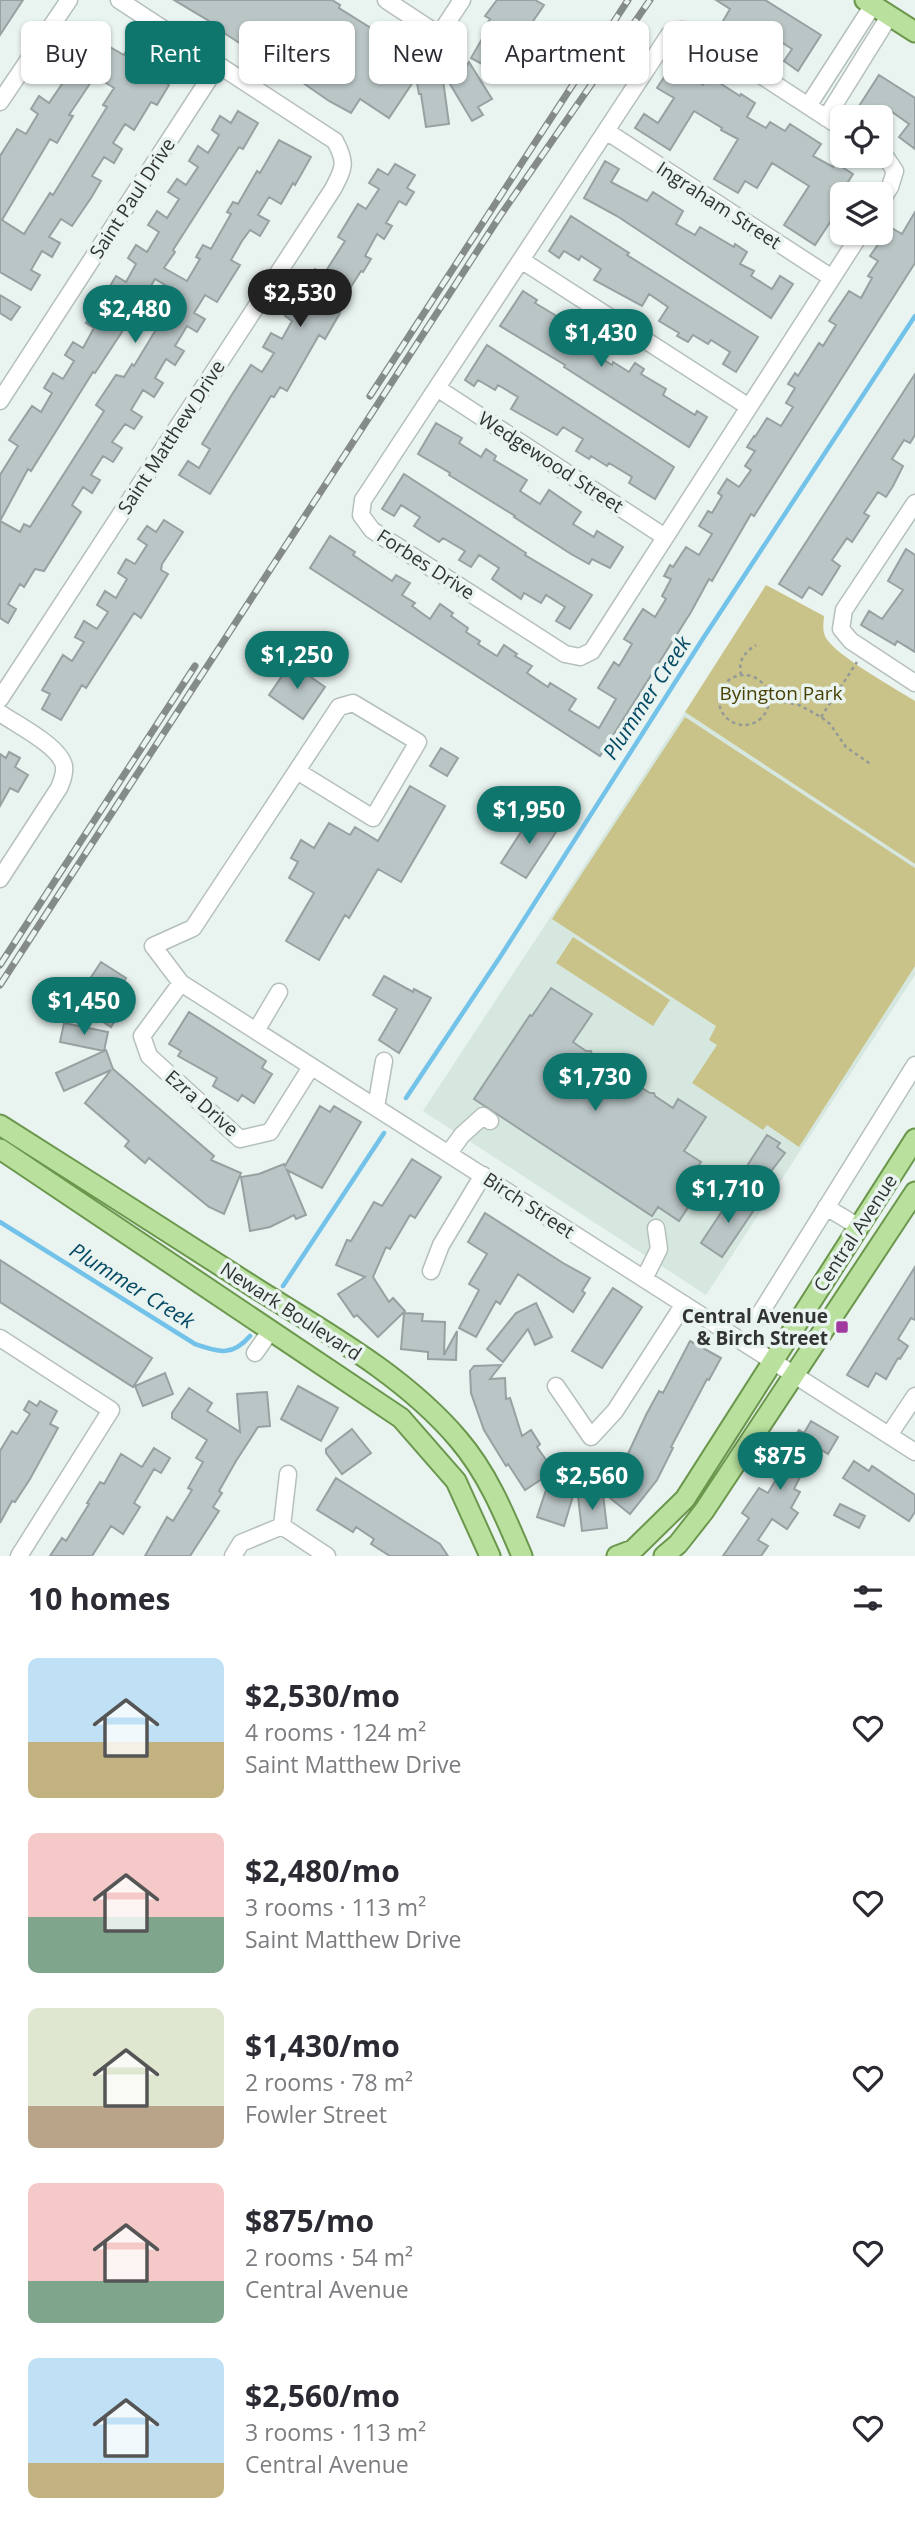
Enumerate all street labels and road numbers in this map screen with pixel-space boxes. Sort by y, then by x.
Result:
street label: Saint Paul Drive [83,133,181,263]
street label: Ingraham Street [652,155,786,255]
street label: Saint Matthew Drive [111,355,231,519]
street label: Wedgewood Street [473,405,629,519]
street label: Forbes Drive [372,523,480,605]
street label: Ezra Drive [160,1064,244,1142]
street label: Birch Street [478,1166,580,1244]
street label: Central Avenue [807,1169,903,1297]
street label: Newark Boulevard [215,1256,367,1366]

